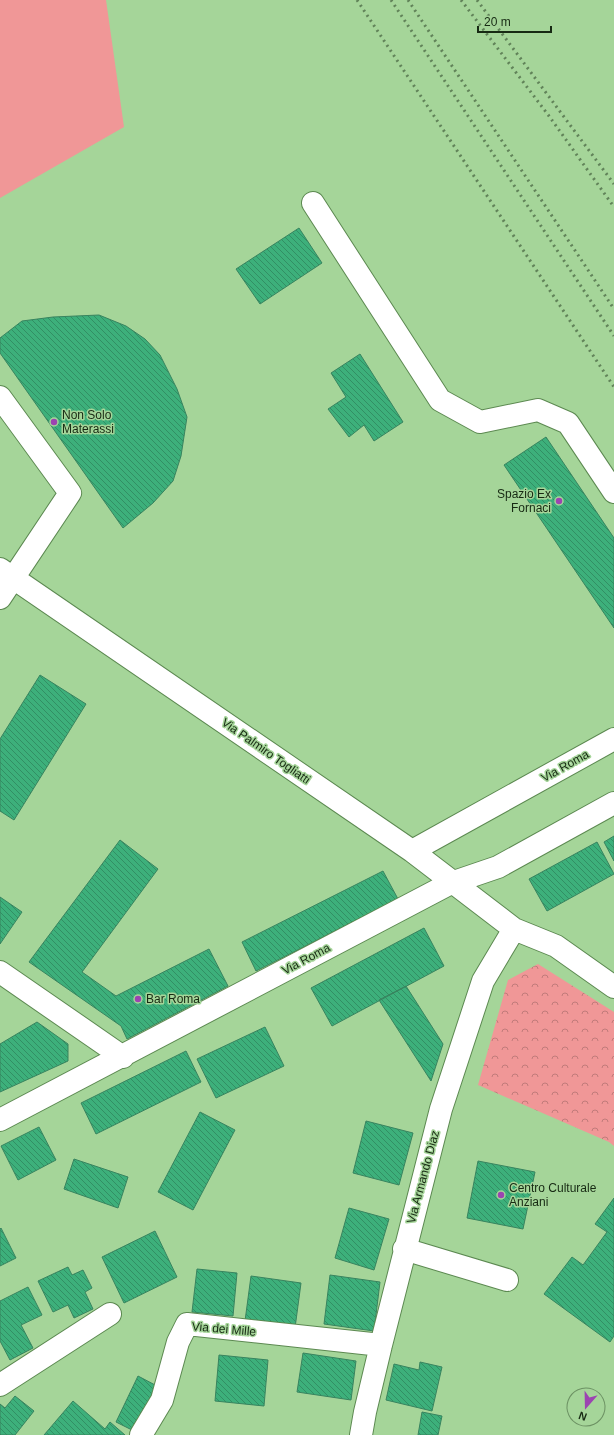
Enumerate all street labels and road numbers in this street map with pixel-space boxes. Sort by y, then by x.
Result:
street label: Via Palmiro Togliatti [219,715,313,787]
street label: Via Roma [539,747,592,785]
street label: Via Roma [280,940,333,978]
street label: Via Armando Diaz [404,1129,442,1225]
street label: Via dei Mille [191,1319,257,1339]

